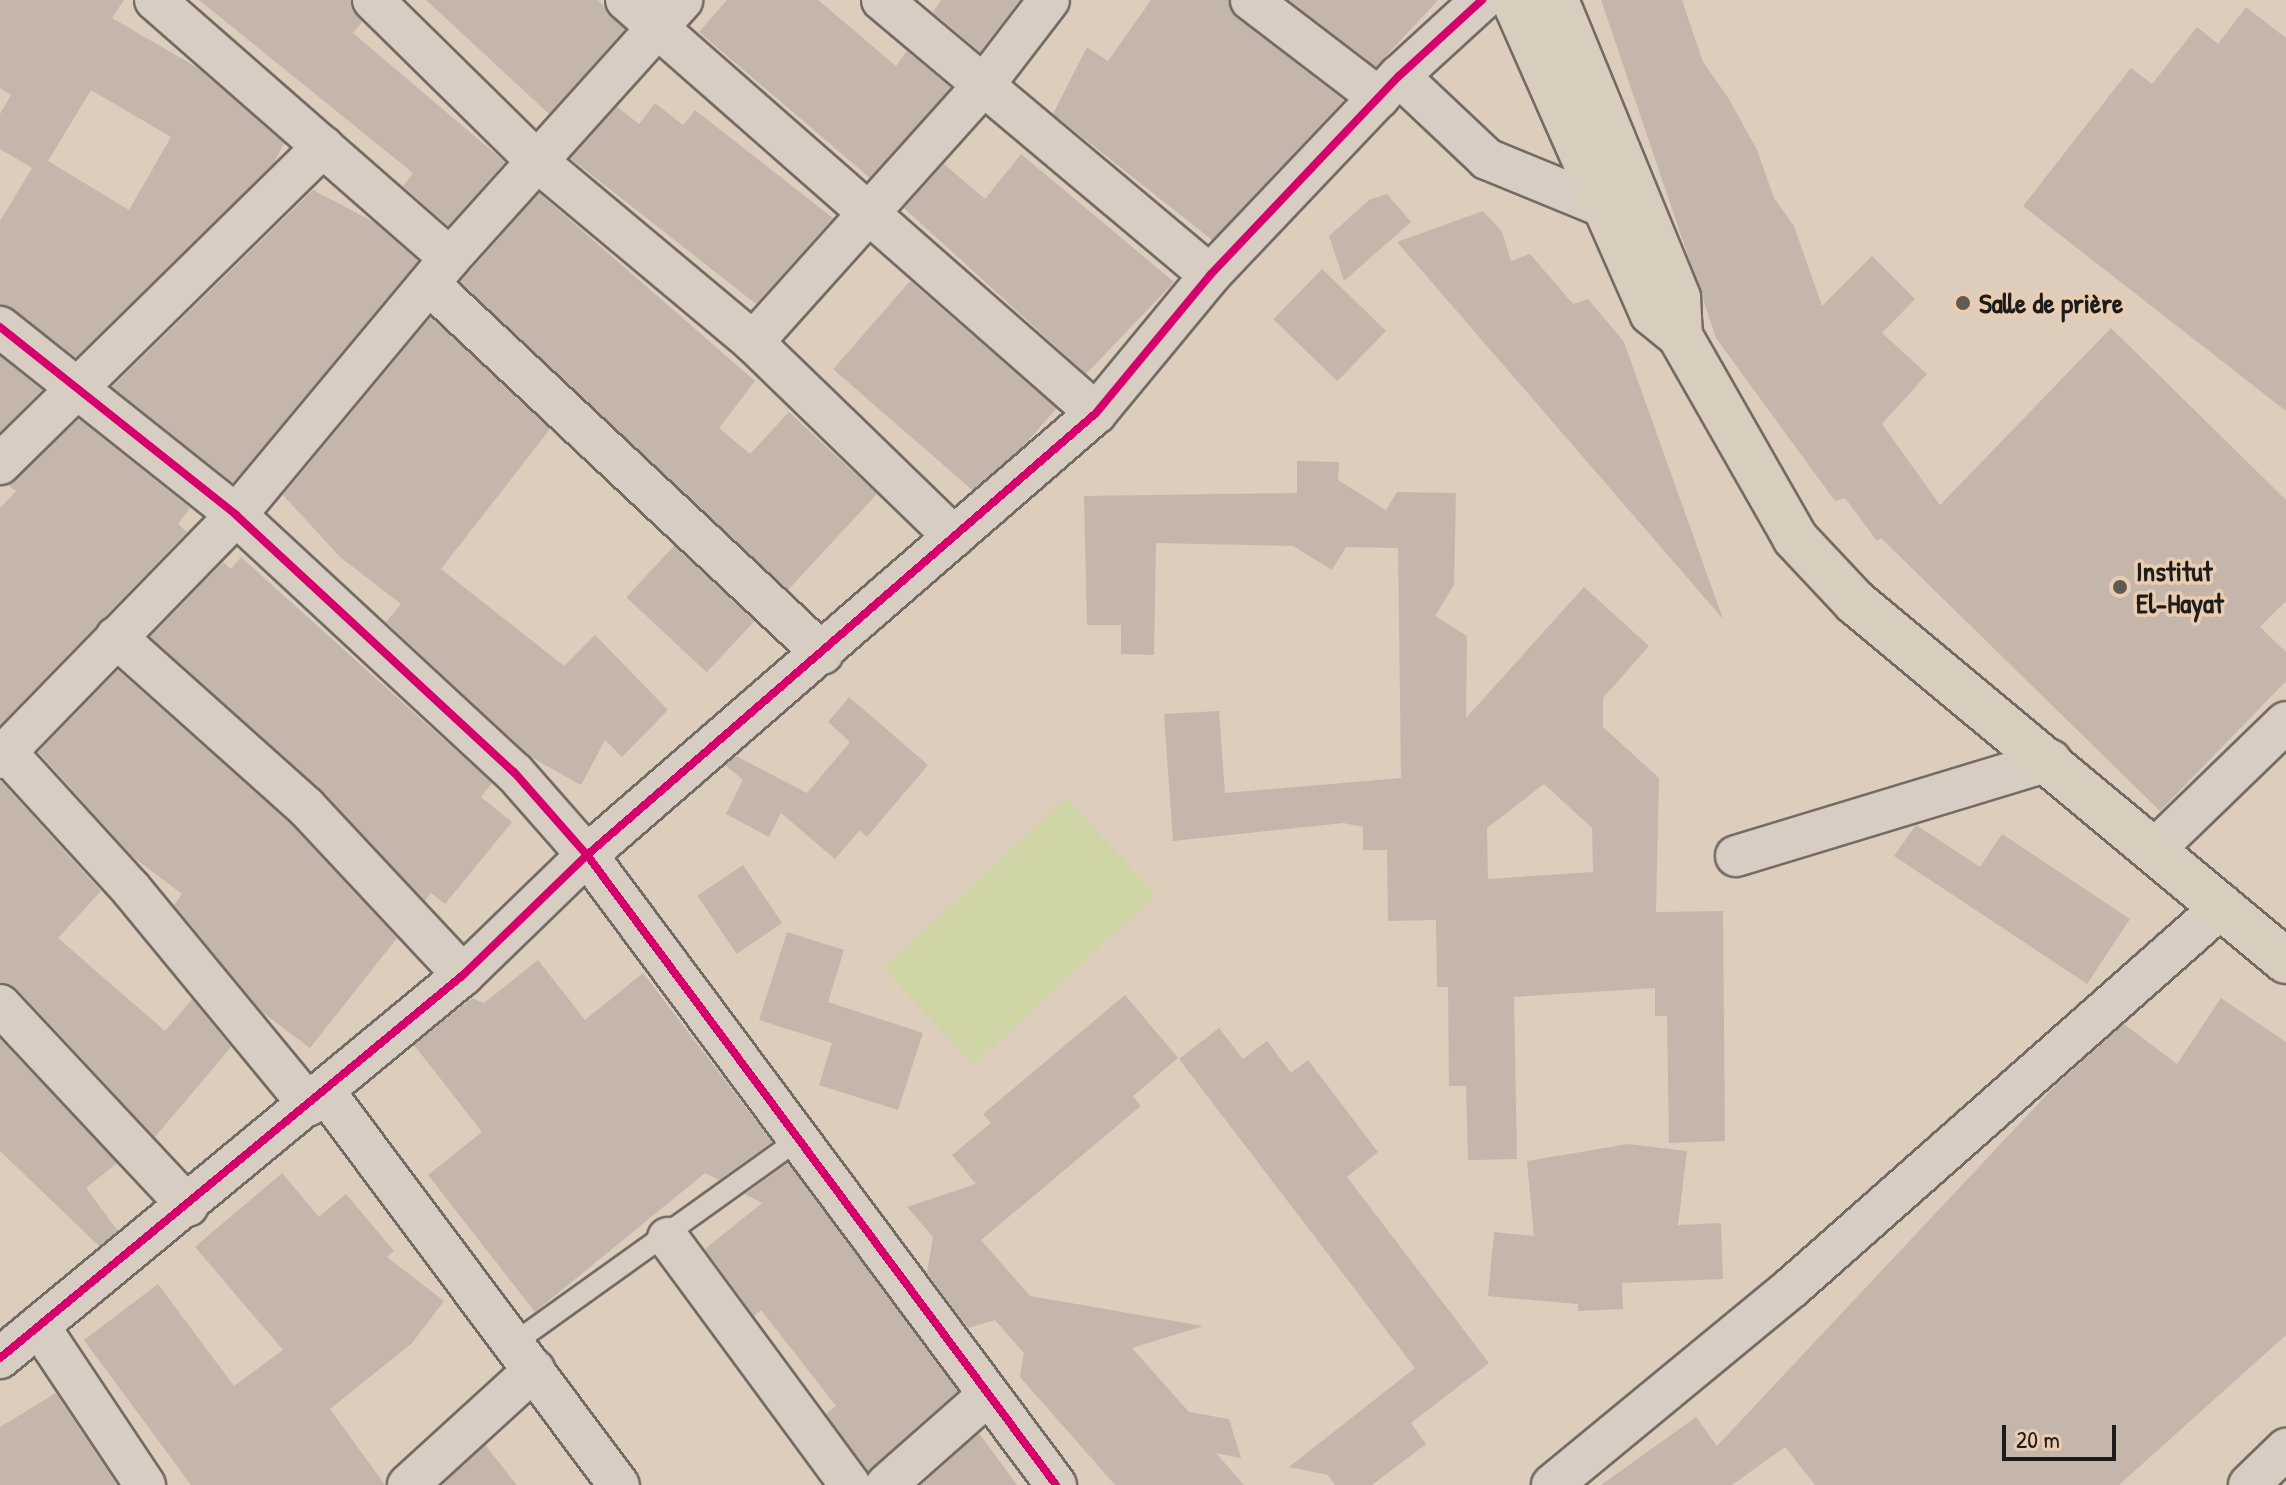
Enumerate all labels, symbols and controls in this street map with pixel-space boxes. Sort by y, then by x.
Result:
place label: Salle de prière [1979,286,2123,320]
marker: Salle de prière [1954,294,1972,312]
place label: Institut El-Hayat [2136,554,2224,620]
marker: Institut El-Hayat [2111,578,2129,596]
scale bar [2006,1409,2120,1459]
text: 20 m [2016,1423,2060,1455]

